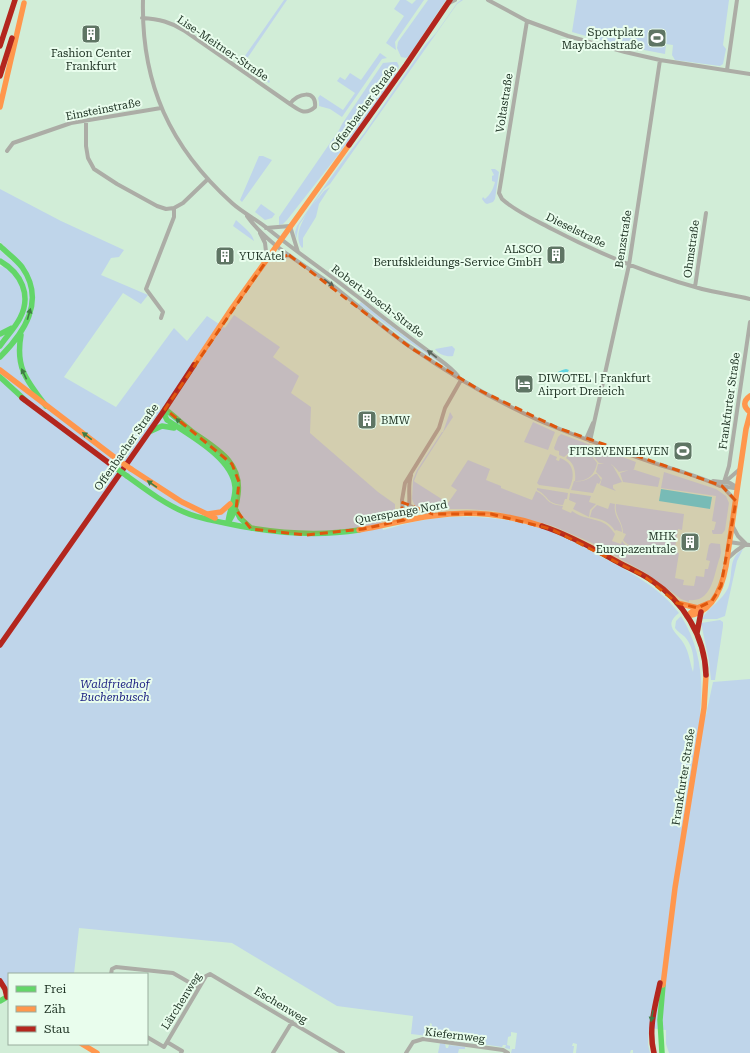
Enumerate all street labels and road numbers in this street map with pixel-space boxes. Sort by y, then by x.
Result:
street label: Lise-Meitner-Straße [175,13,271,84]
street label: Offenbacher Straße [328,63,399,154]
street label: Voltastraße [493,73,516,134]
street label: Einsteinstraße [64,96,142,123]
street label: Benzstraße [613,209,634,269]
street label: Dieselstraße [544,210,608,251]
street label: Ohmstraße [681,219,702,279]
street label: Robert-Bosch-Straße [329,262,427,340]
street label: Frankfurter Straße [716,352,743,451]
street label: Offenbacher Straße [91,401,161,493]
street label: Querspange Nord [354,498,448,527]
street label: Frankfurter Straße [669,728,698,827]
street label: Lärchenweg [159,970,204,1032]
street label: Eschenweg [252,984,310,1027]
street label: Kiefernweg [424,1025,486,1046]

